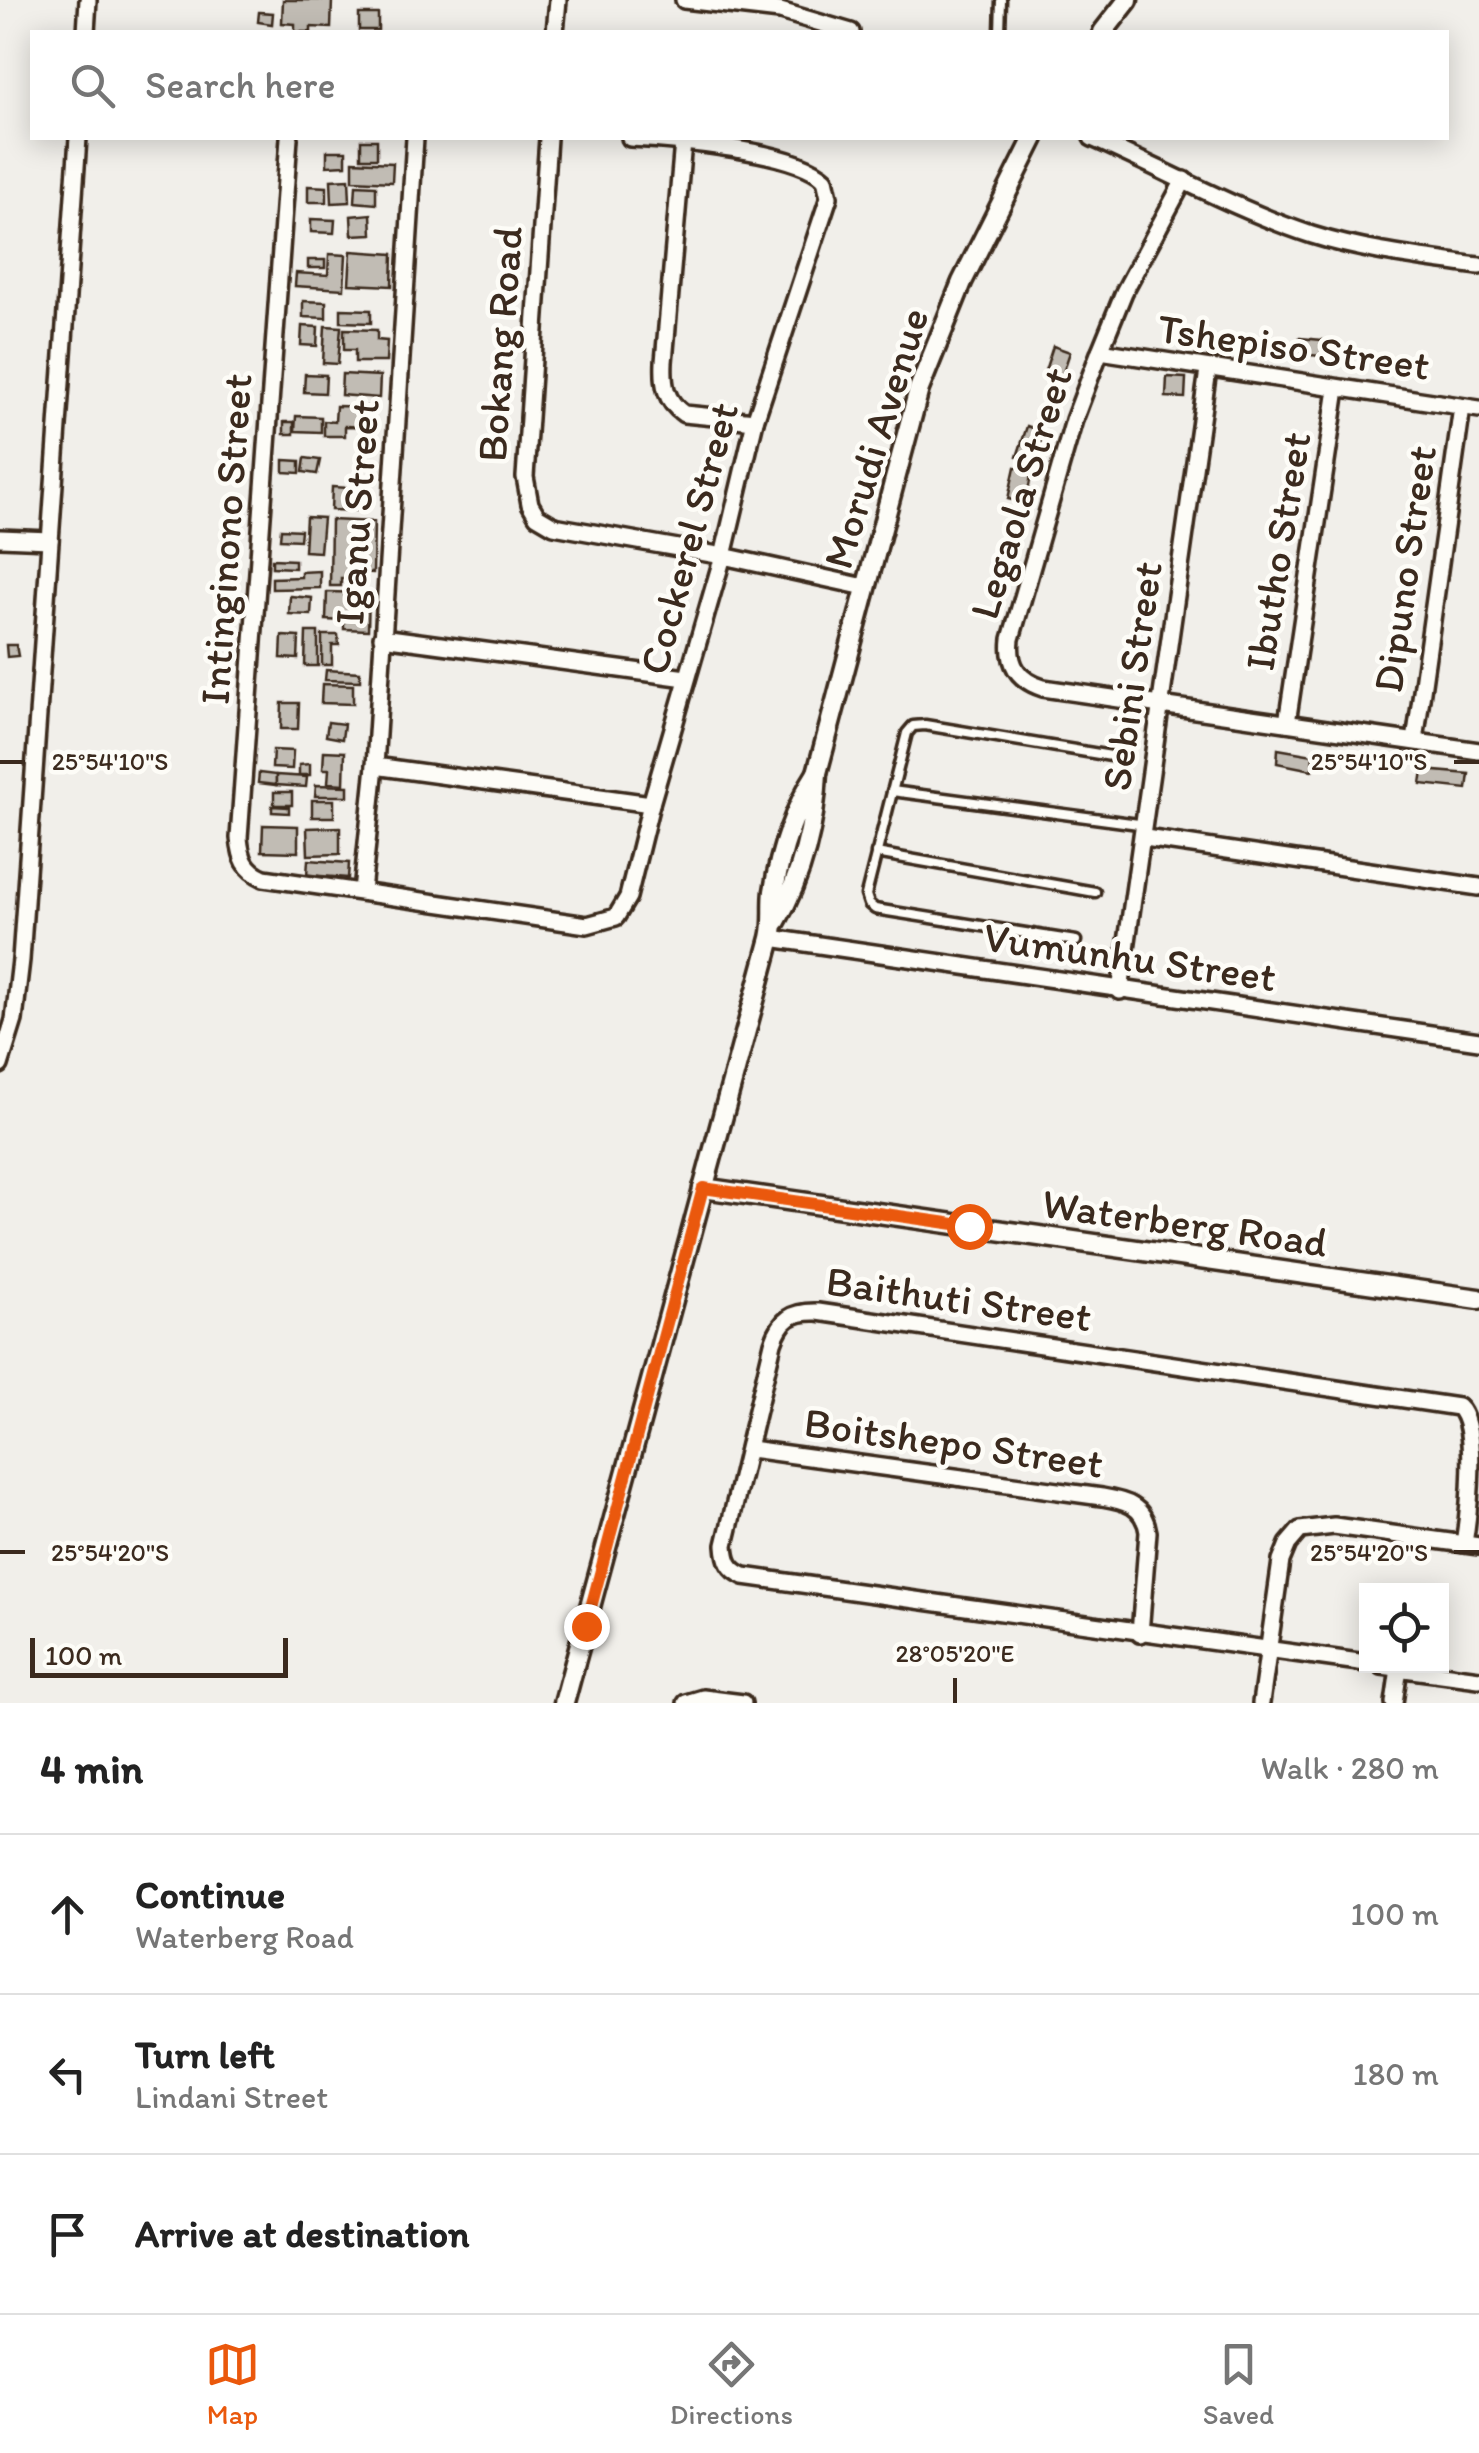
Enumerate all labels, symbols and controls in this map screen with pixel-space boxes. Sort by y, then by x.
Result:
search box [30,30,1449,140]
icon: search [65,58,120,113]
text: Search here [145,62,336,108]
street label: Bokang Road [466,224,533,464]
street label: Morudi Avenue [812,302,939,575]
street label: Tshepiso Street [1155,302,1433,391]
street label: Legaola Street [958,361,1083,625]
street label: Intinginono Street [188,372,263,706]
street label: Cockerel Street [628,396,749,680]
street label: Iganu Street [323,398,390,626]
street label: Ibutho Street [1233,428,1322,674]
street label: Dipuno Street [1362,442,1447,696]
street label: Sebini Street [1090,558,1173,794]
text: 25°54'10"S [52,746,168,776]
text: 25°54'10"S [1311,746,1427,776]
street label: Vumunhu Street [980,911,1279,1002]
street label: Waterberg Road [1039,1177,1331,1268]
route start [947,1204,993,1250]
street label: Baithuti Street [823,1255,1095,1342]
street label: Boitshepo Street [801,1396,1107,1489]
text: 25°54'20"S [51,1537,169,1567]
text: 25°54'20"S [1310,1537,1428,1567]
map controls [1359,1583,1449,1673]
button: locate [1359,1583,1449,1673]
route end [564,1604,610,1650]
scale bar [30,1633,288,1678]
text: 100 m [45,1638,122,1672]
text: 28°05'20"E [896,1638,1014,1668]
text: 4 min [40,1743,143,1794]
text: Walk · 280 m [1260,1749,1439,1787]
text: Continue [135,1872,285,1918]
icon: ahead [40,1887,95,1942]
text: 100 m [1351,1895,1439,1933]
text: Waterberg Road [135,1918,354,1956]
text: Turn left [135,2032,275,2078]
icon: left [40,2047,95,2102]
text: 180 m [1353,2055,1439,2093]
text: Lindani Street [135,2078,328,2116]
icon: arrive [40,2207,95,2262]
text: Arrive at destination [135,2211,470,2257]
tab: Map [205,2337,260,2431]
tab: Directions [670,2337,793,2431]
tab: Saved [1203,2337,1274,2431]

